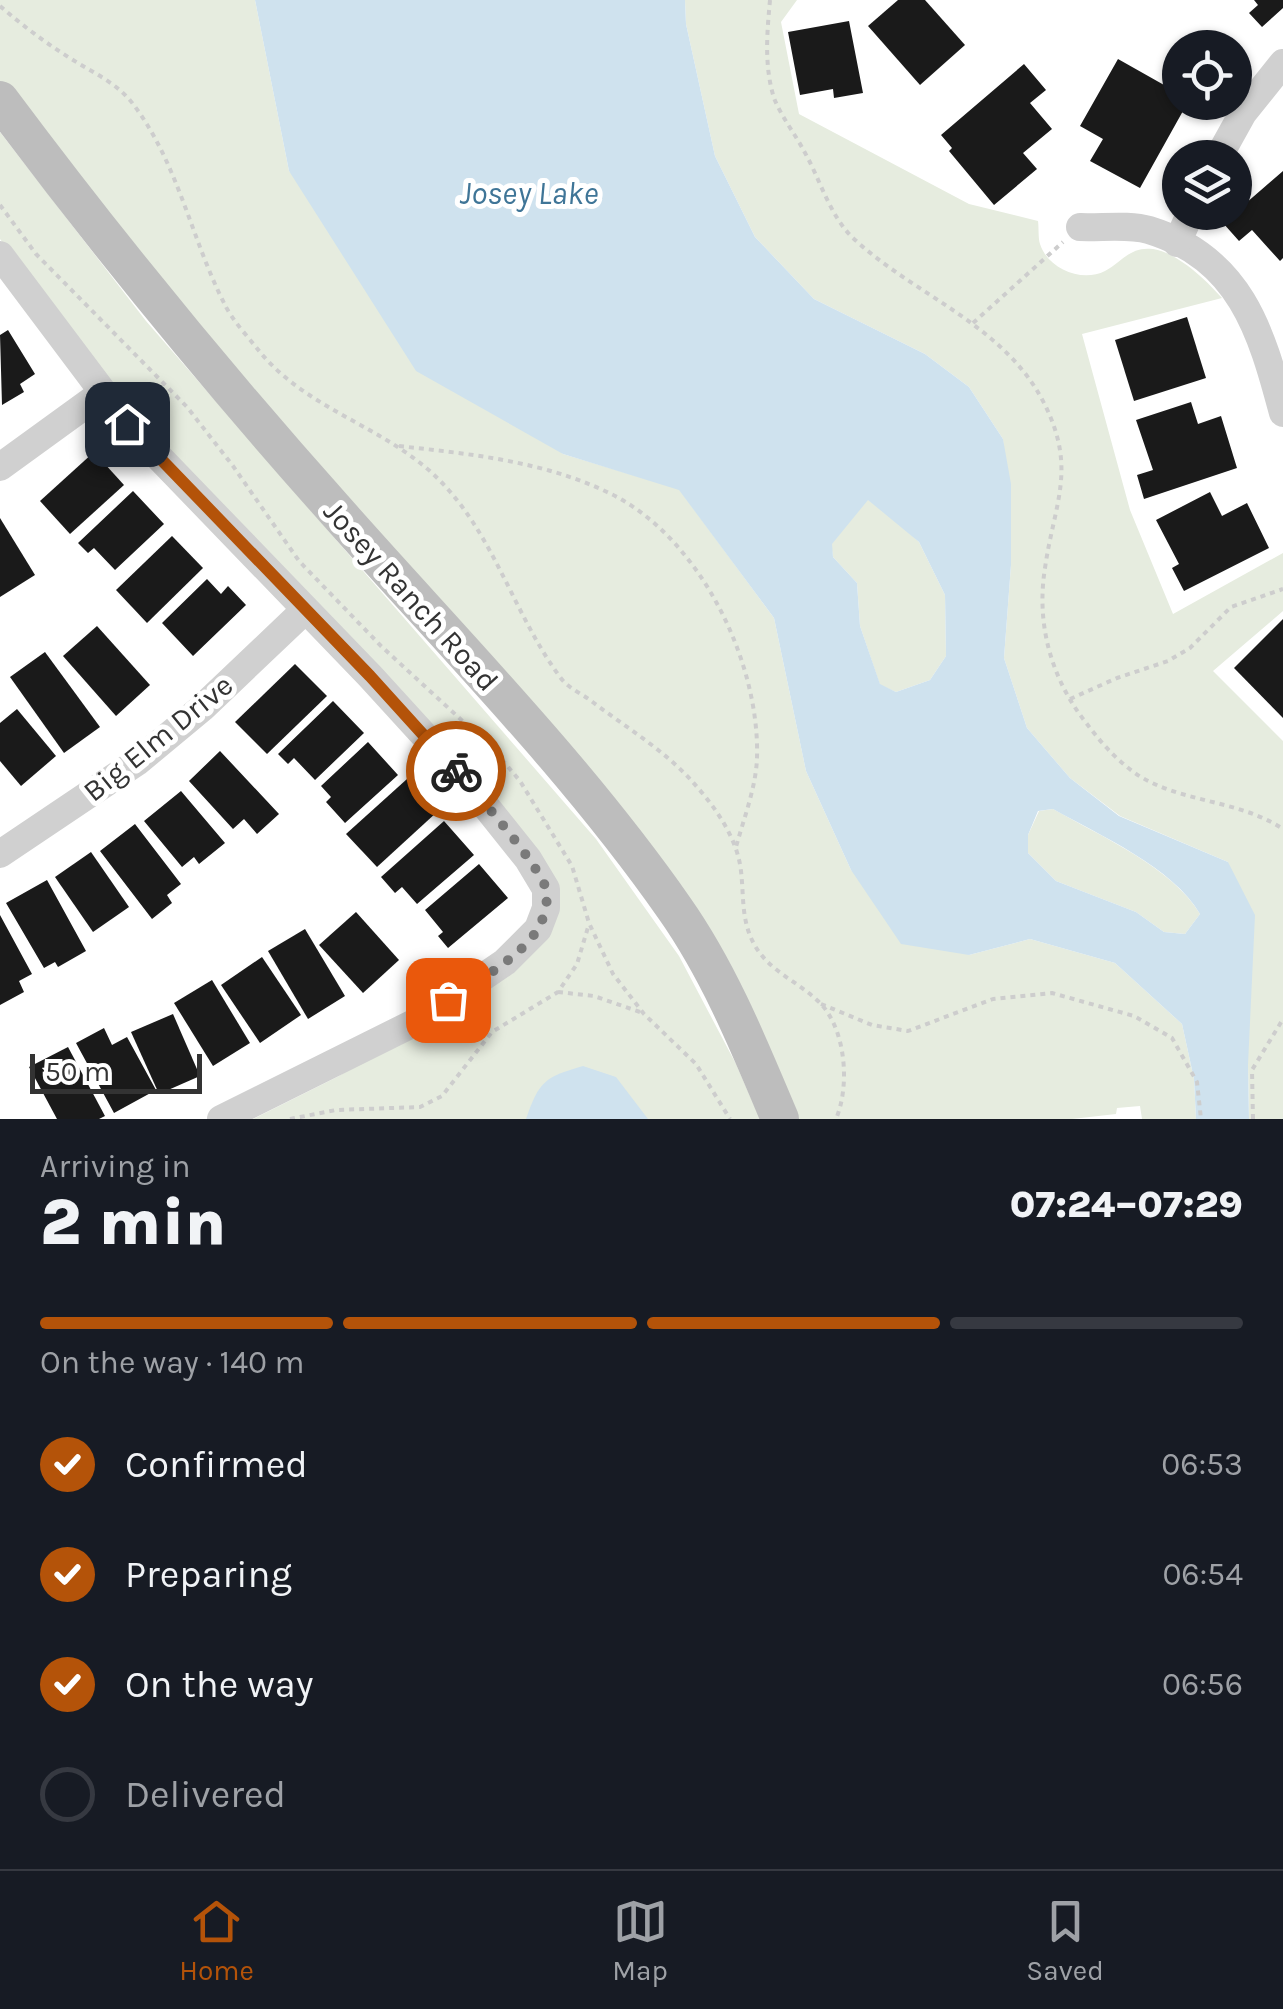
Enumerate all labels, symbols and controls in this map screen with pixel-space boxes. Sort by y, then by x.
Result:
map controls [1162,30,1252,230]
button: locate [1162,30,1252,120]
button: layers [1162,140,1252,230]
water label: Josey Lake [460,175,599,212]
pin [85,382,170,467]
icon: home [100,397,155,452]
street label: Josey Ranch Road [316,493,506,699]
street label: Big Elm Drive [76,667,240,809]
courier [406,721,506,821]
icon: bike [429,744,484,799]
pin [406,958,491,1043]
icon: bag [421,973,476,1028]
scale bar [30,1049,202,1094]
text: 50 m [45,1055,110,1088]
text: Arriving in [40,1148,191,1185]
text: 07:24–07:29 [1010,1182,1243,1227]
text: 2 min [40,1184,226,1260]
text: On the way · 140 m [40,1344,305,1381]
icon: check [40,1437,95,1492]
text: Confirmed [125,1442,308,1487]
text: 06:53 [1161,1446,1243,1483]
icon: check [40,1547,95,1602]
text: Preparing [125,1552,292,1597]
text: 06:54 [1162,1556,1243,1593]
icon: check [40,1657,95,1712]
text: On the way [125,1662,313,1707]
text: 06:56 [1162,1666,1243,1703]
text: Delivered [125,1772,286,1817]
tab: Home [179,1894,254,1987]
tab: Map [612,1894,668,1987]
tab: Saved [1026,1894,1104,1987]

